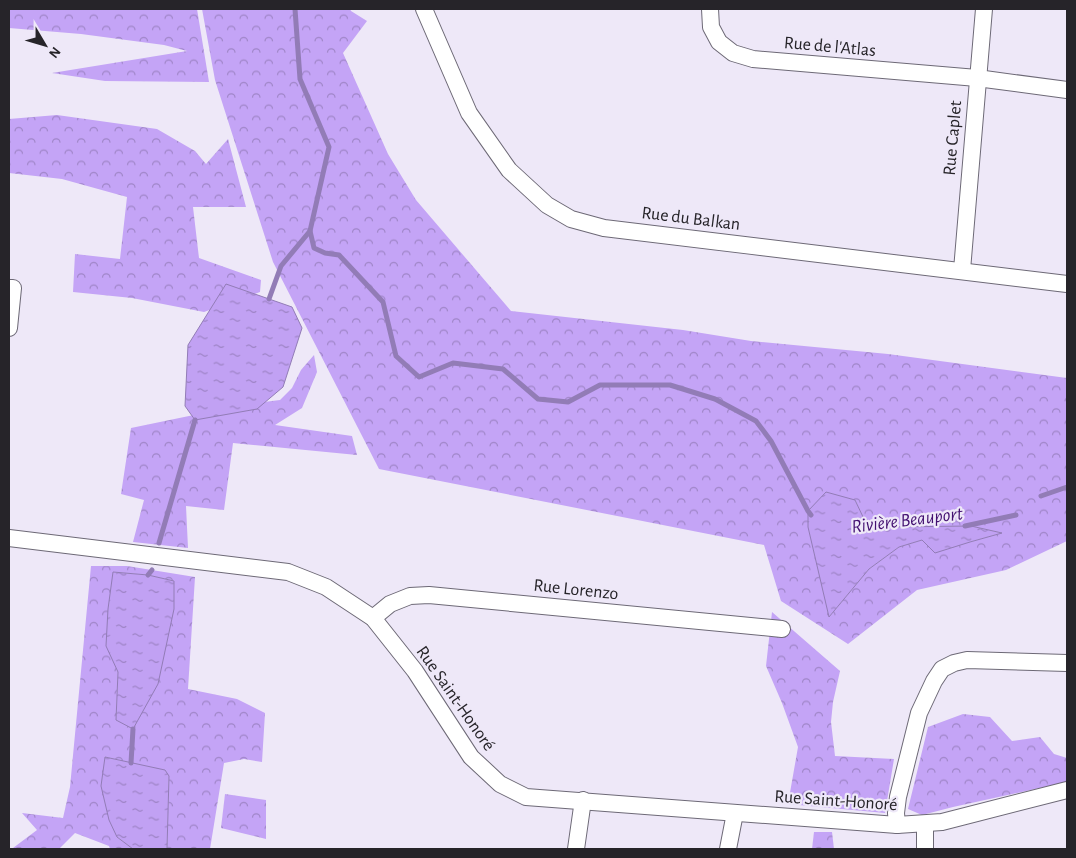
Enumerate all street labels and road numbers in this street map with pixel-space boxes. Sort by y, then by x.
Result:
street label: Rue de l'Atlas [783,34,877,60]
street label: Rue Caplet [941,100,965,176]
street label: Rue du Balkan [641,204,741,234]
street label: Rue Lorenzo [533,577,619,603]
street label: Rue Saint-Honoré [412,643,498,754]
street label: Rue Saint-Honoré [774,788,898,814]

